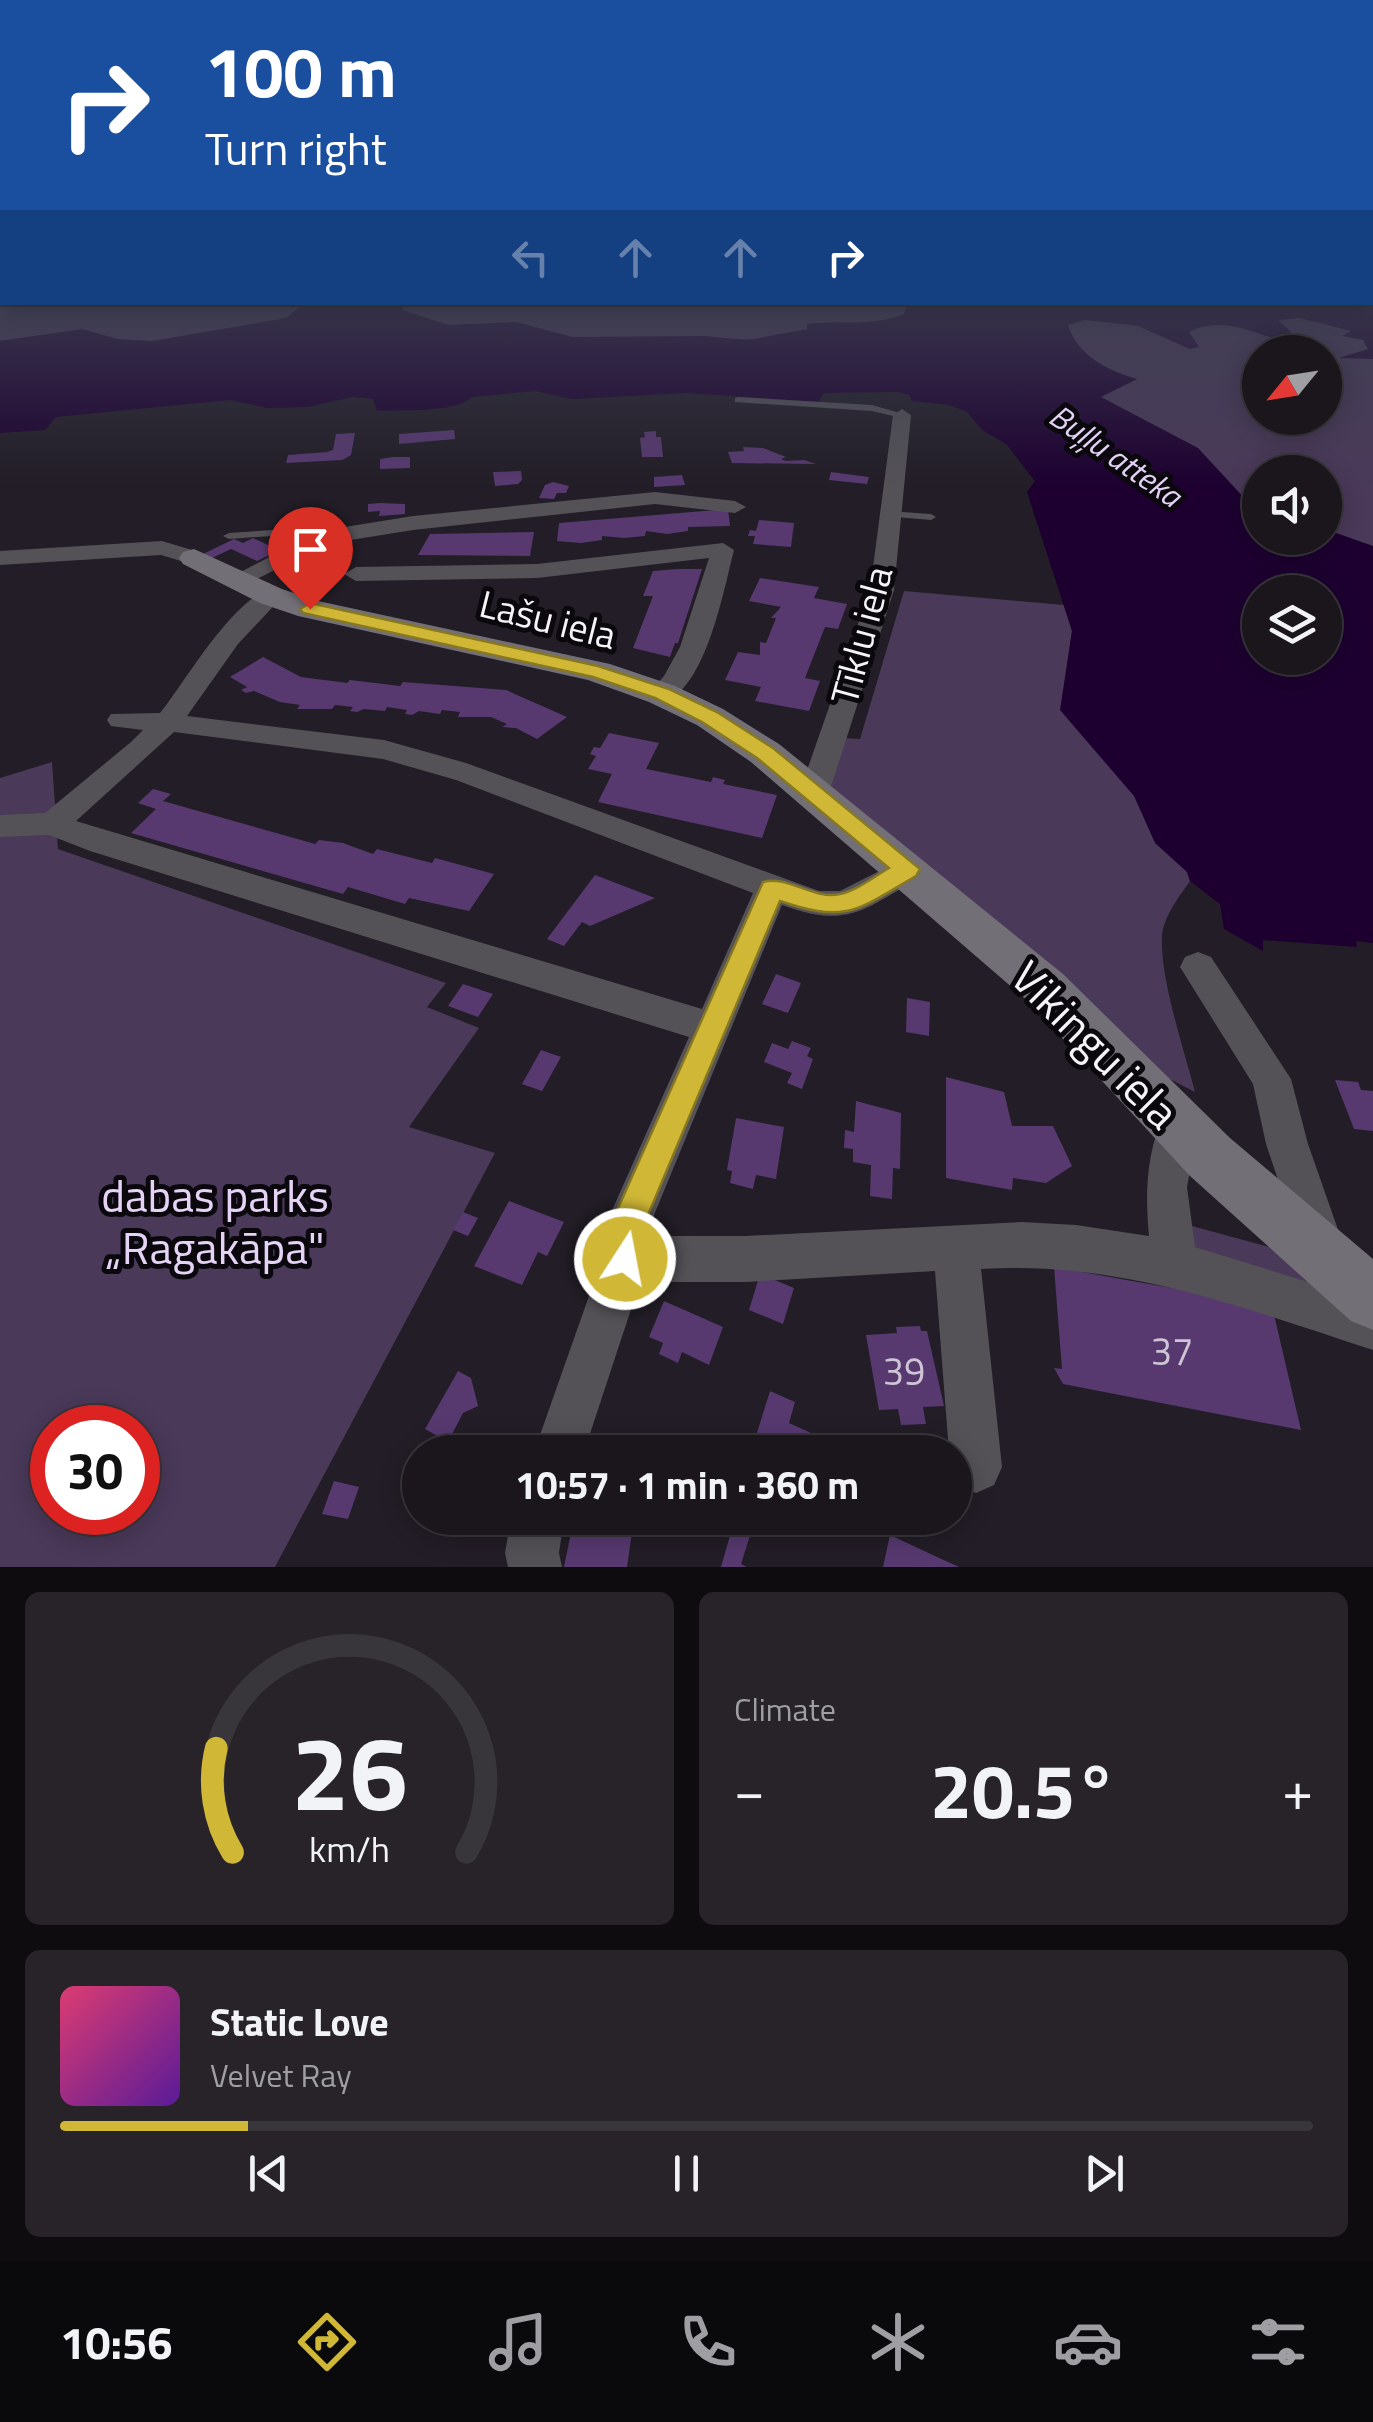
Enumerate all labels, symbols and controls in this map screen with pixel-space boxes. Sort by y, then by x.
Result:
text: 100 m [205,18,397,124]
icon: right [40,40,170,170]
text: Turn right [205,114,387,182]
icon: left [503,230,558,285]
icon: ahead [608,230,663,285]
icon: ahead [713,230,768,285]
icon: right [818,230,873,285]
north arrow [1242,335,1342,435]
map controls [1242,335,1342,675]
water label: Buļļu atteka [1040,392,1194,519]
button: sound [1242,455,1342,555]
pin [268,507,353,610]
icon: arrive [283,522,338,577]
street label: Tīklu iela [815,560,907,710]
street label: Lašu iela [474,574,622,664]
button: layers [1242,575,1342,675]
street label: Vikingu iela [996,944,1196,1144]
park label: dabas parks „Ragakāpa" [101,1161,329,1281]
position arrow [573,1207,677,1311]
house number: 37 [1151,1322,1193,1380]
house number: 39 [883,1342,925,1400]
speed limit sign: 30 [30,1405,160,1535]
text: 10:57 · 1 min · 360 m [515,1456,859,1514]
text: Climate [734,1685,836,1733]
text: 26 [291,1692,408,1850]
text: 20.5° [930,1733,1117,1847]
text: − [734,1748,765,1831]
text: + [1282,1748,1313,1831]
text: km/h [309,1821,390,1876]
text: Static Love [210,1993,389,2051]
text: Velvet Ray [210,2051,352,2099]
icon: previous [241,2146,296,2201]
icon: pause [659,2146,714,2201]
icon: next [1077,2146,1132,2201]
icon: directions [292,2307,362,2377]
icon: music [483,2307,553,2377]
icon: phone [673,2307,743,2377]
icon: climate [863,2307,933,2377]
icon: car [1053,2307,1123,2377]
icon: filters [1243,2307,1313,2377]
text: 10:56 [60,2308,172,2376]

